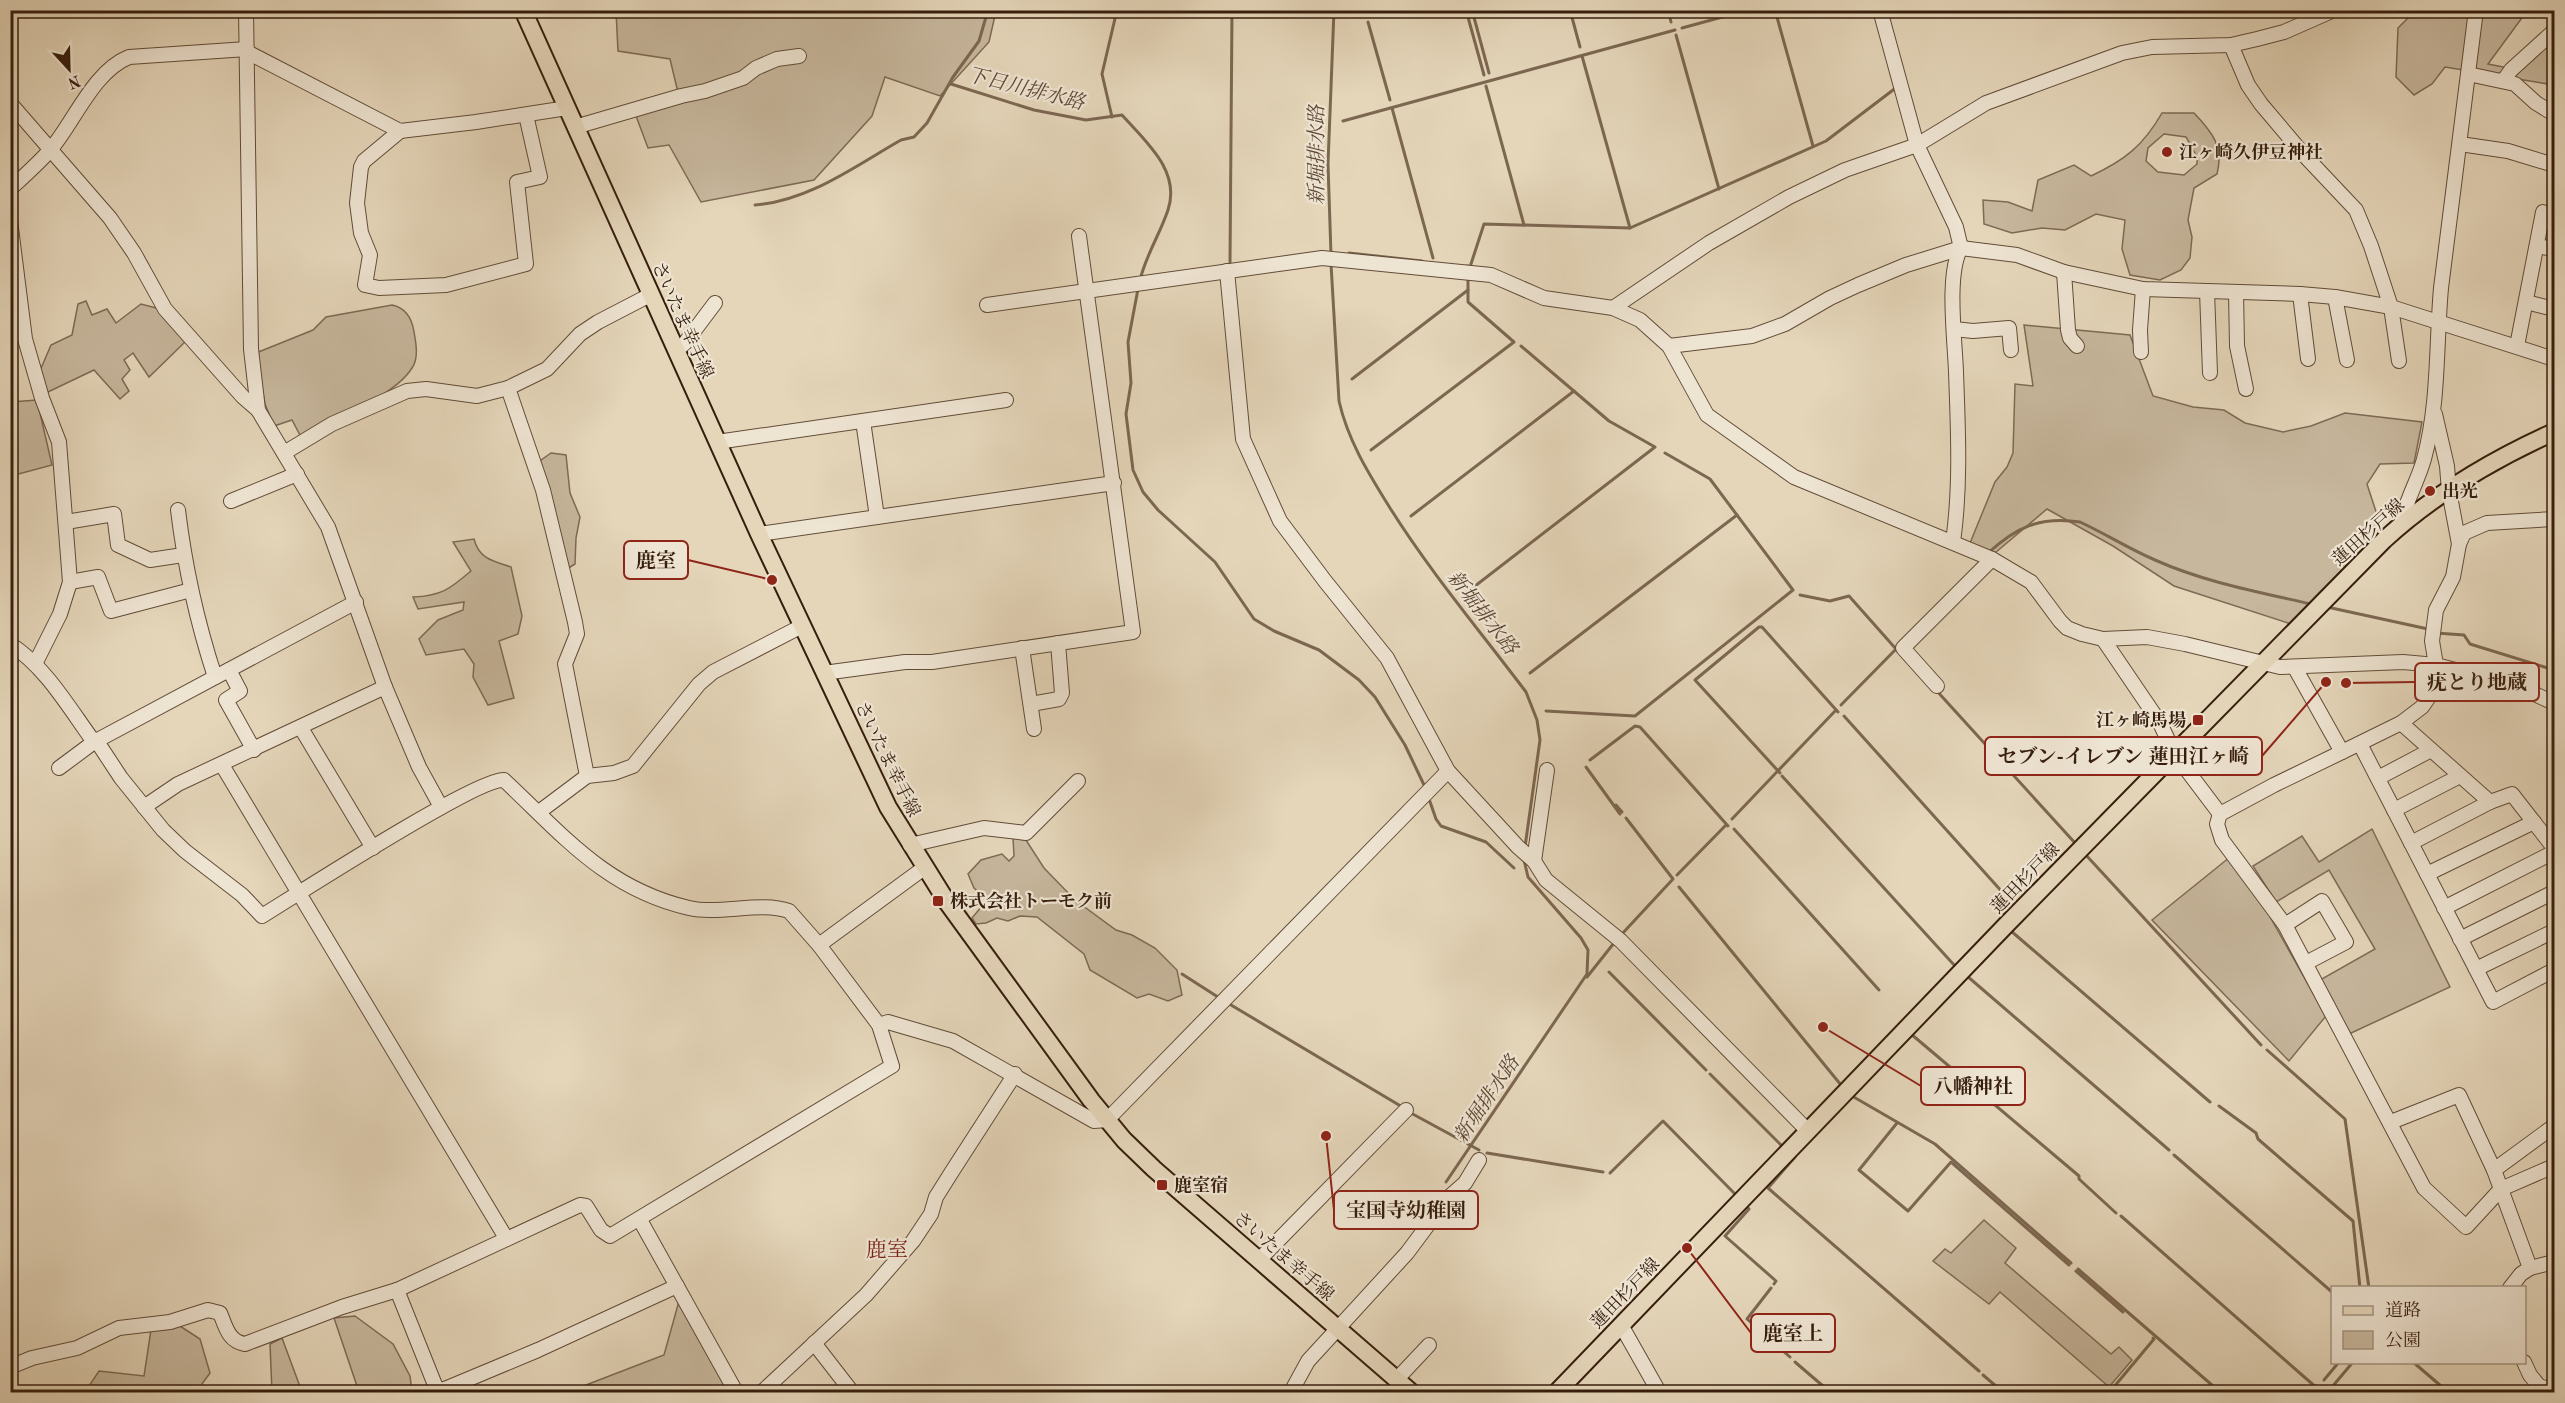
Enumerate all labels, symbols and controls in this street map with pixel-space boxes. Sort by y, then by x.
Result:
north arrow [39,39,99,99]
water label: 下日川排水路 [965,64,1089,115]
text: N [64,71,83,91]
water label: 新堀排水路 [1306,103,1328,205]
place label: 江ヶ崎久伊豆神社 [2179,142,2323,162]
marker: 江ヶ崎久伊豆神社 [2160,145,2174,159]
street label: さいたま幸手線 [648,258,718,382]
place label: 出光 [2442,481,2478,501]
marker: 出光 [2423,484,2437,498]
street label: 蓮田杉戸線 [2328,494,2408,570]
callout: 鹿室 [624,541,688,579]
text: 鹿室 [636,549,676,572]
water label: 新堀排水路 [1443,566,1523,660]
callout: 疣とり地蔵 [2415,663,2539,701]
text: 疣とり地蔵 [2427,672,2527,694]
street label: さいたま幸手線 [851,698,925,820]
place label: 江ヶ崎馬場 [2096,710,2186,730]
marker: 江ヶ崎馬場 [2191,713,2205,727]
callout: セブン-イレブン 蓮田江ヶ崎 [1985,737,2262,775]
text: セブン-イレブン 蓮田江ヶ崎 [1997,745,2249,768]
street label: 蓮田杉戸線 [1987,839,2063,917]
place label: 株式会社トーモク前 [950,891,1112,911]
marker: 株式会社トーモク前 [931,894,945,908]
water label: 新堀排水路 [1450,1050,1525,1147]
callout: 八幡神社 [1921,1067,2025,1105]
text: 八幡神社 [1933,1075,2013,1098]
place label: 鹿室宿 [1174,1175,1228,1195]
marker: 鹿室宿 [1155,1178,1169,1192]
callout: 宝国寺幼稚園 [1334,1191,1478,1229]
text: 宝国寺幼稚園 [1346,1200,1466,1222]
street label: さいたま幸手線 [1230,1207,1338,1305]
district label: 鹿室 [866,1238,908,1261]
street label: 蓮田杉戸線 [1587,1254,1663,1332]
legend [2331,1286,2526,1364]
text: 道路 [2385,1300,2421,1320]
callout: 鹿室上 [1751,1314,1835,1352]
text: 鹿室上 [1763,1322,1823,1345]
text: 公園 [2385,1331,2421,1350]

